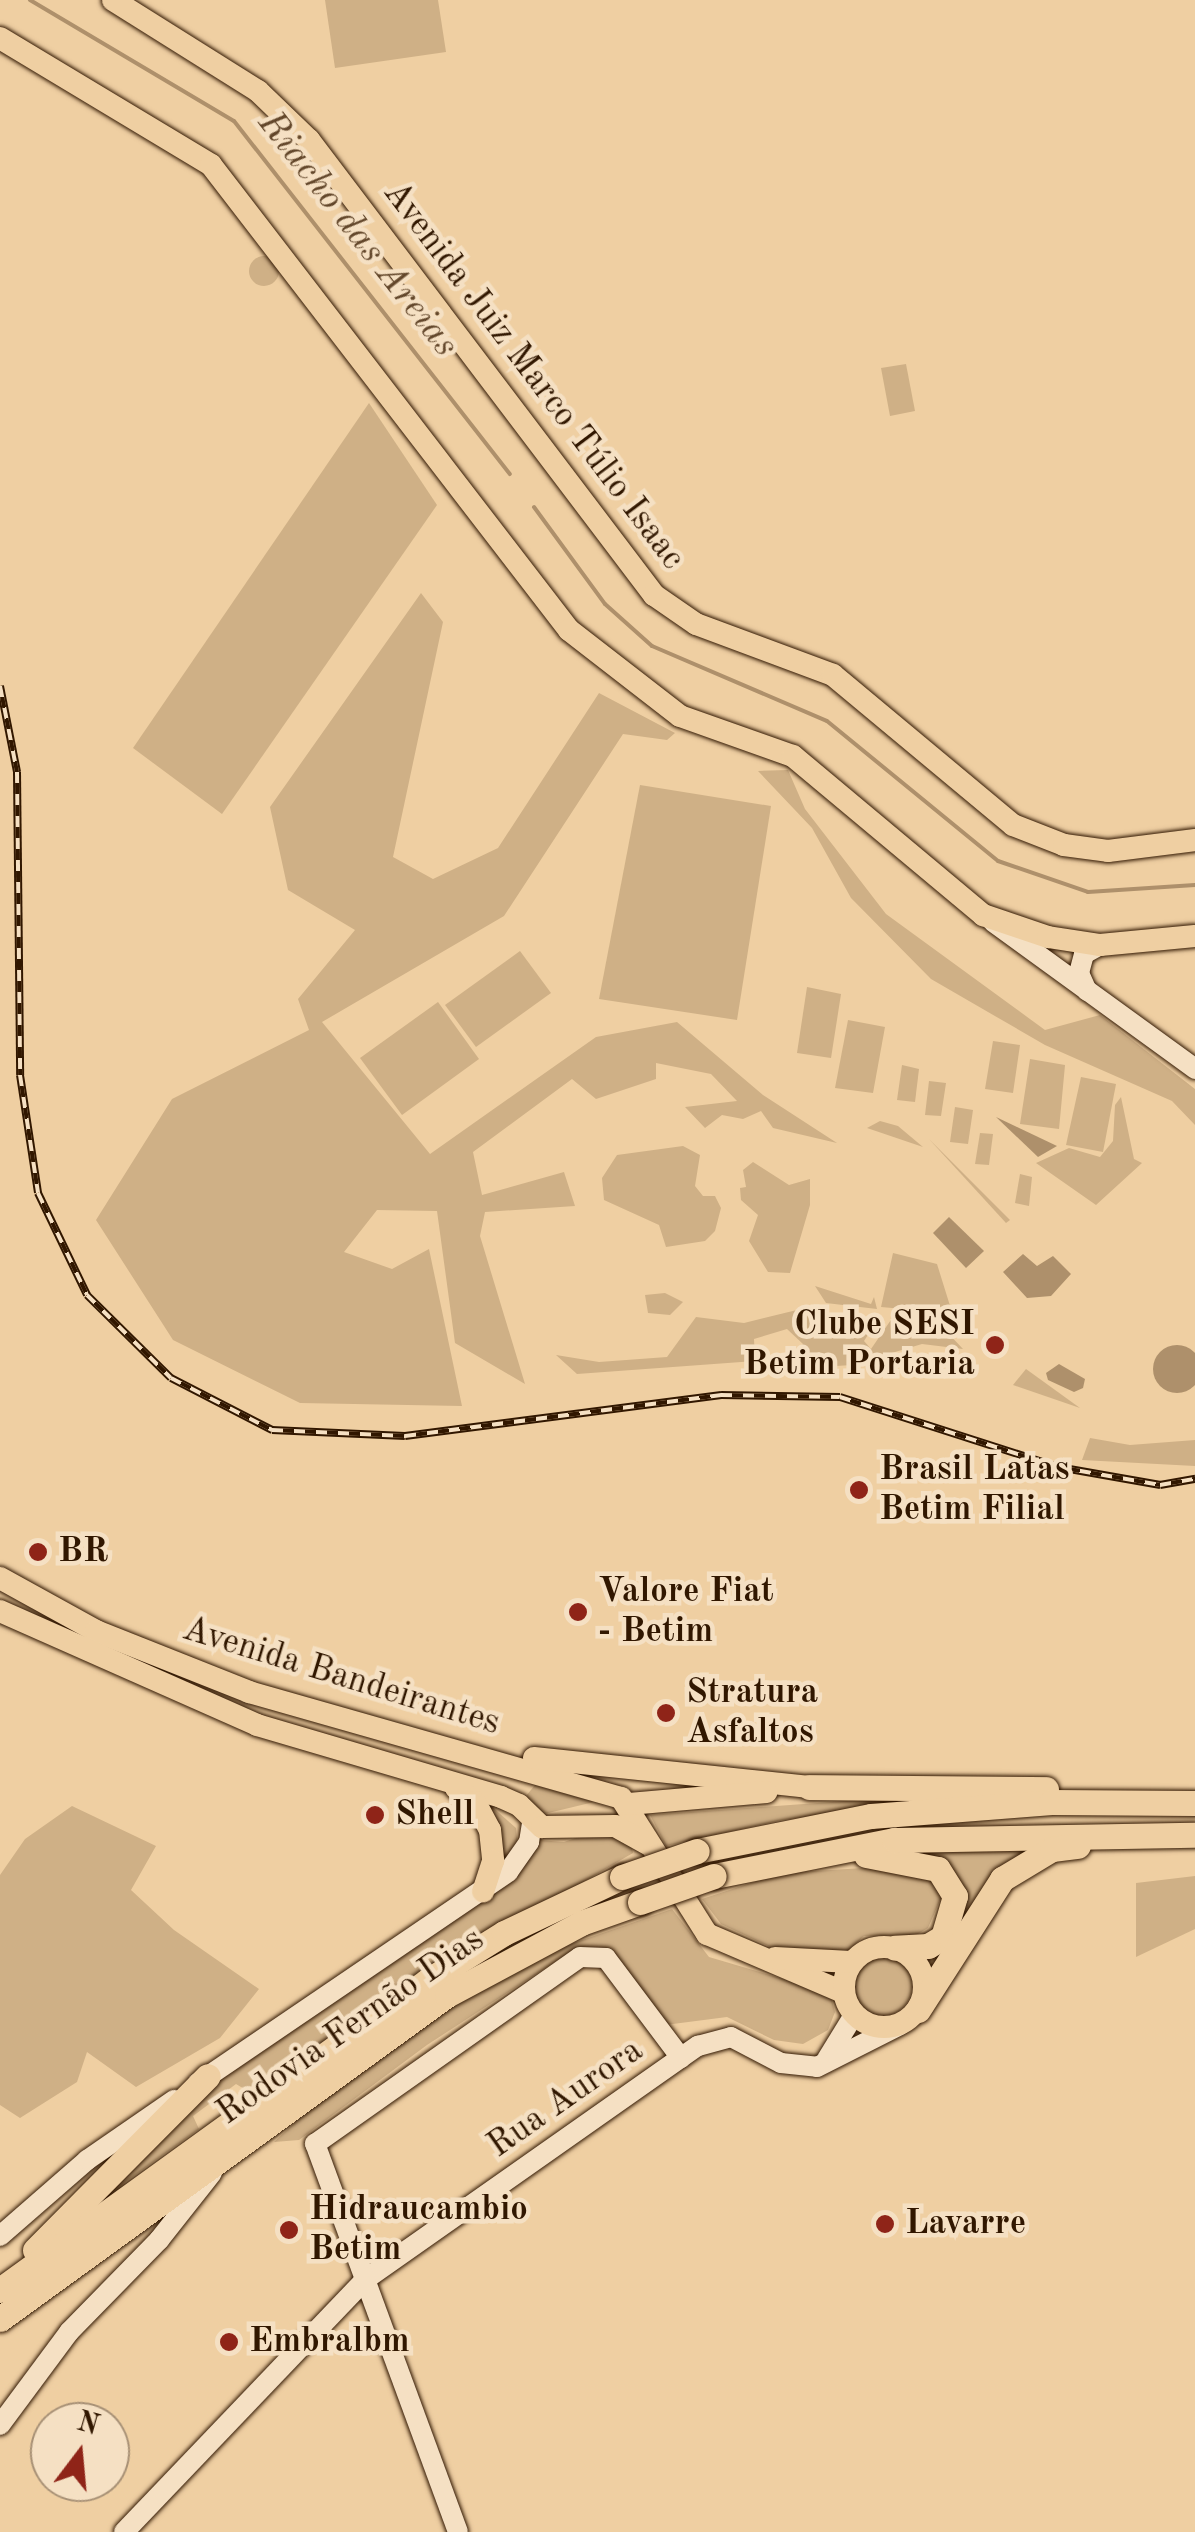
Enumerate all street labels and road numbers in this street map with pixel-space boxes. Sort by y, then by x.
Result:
street label: Avenida Juiz Marco Túlio Isaac [373,174,693,578]
street label: Avenida Bandeirantes [177,1609,505,1745]
street label: Rodovia Fernão Dias [210,1919,492,2135]
street label: Rua Aurora [480,2030,652,2168]

